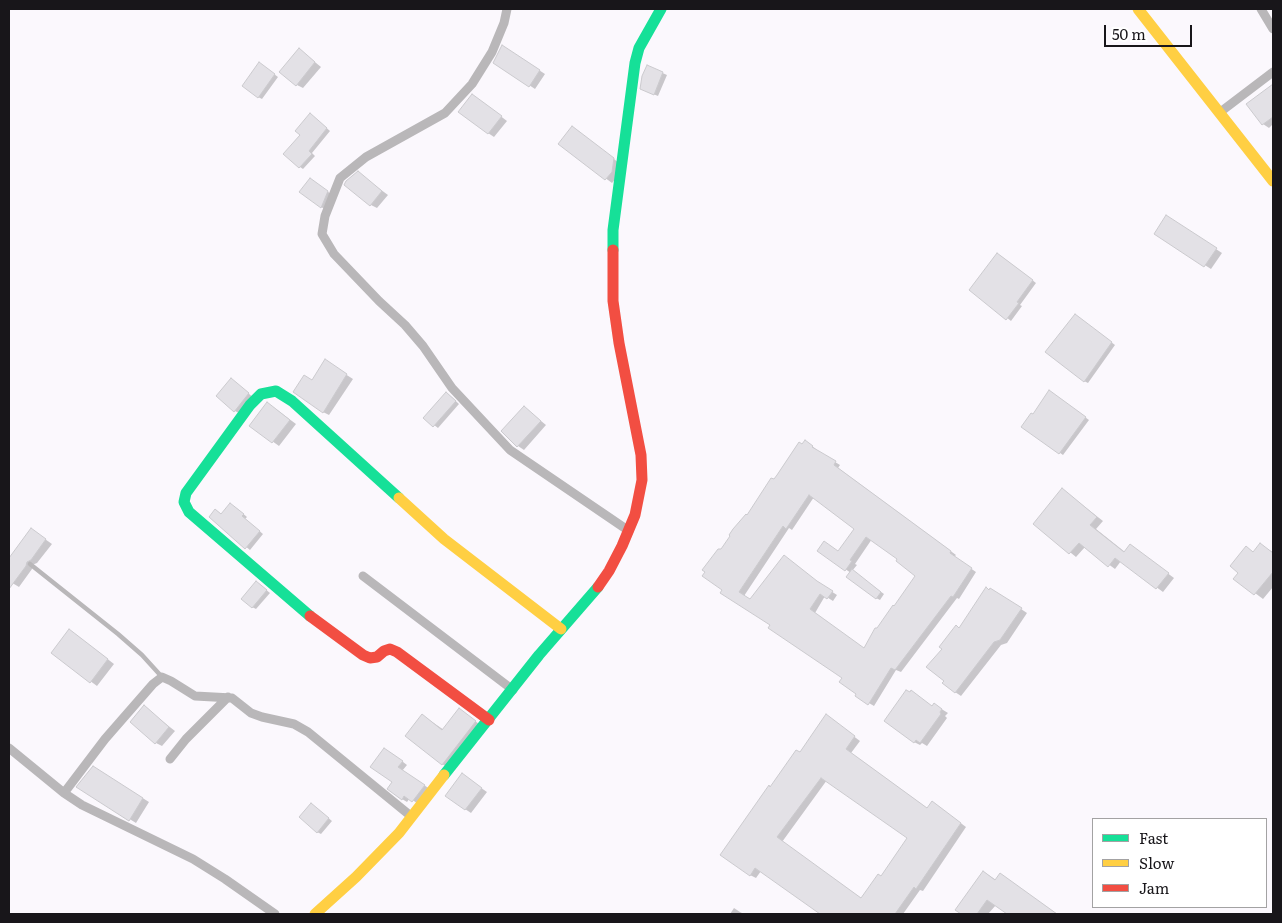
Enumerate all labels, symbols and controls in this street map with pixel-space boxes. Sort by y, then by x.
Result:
scale bar [1107,15,1194,47]
text: 50 m [1112,22,1146,45]
legend [1092,818,1267,908]
text: Fast [1139,826,1168,849]
text: Slow [1139,851,1174,874]
text: Jam [1139,876,1169,899]

